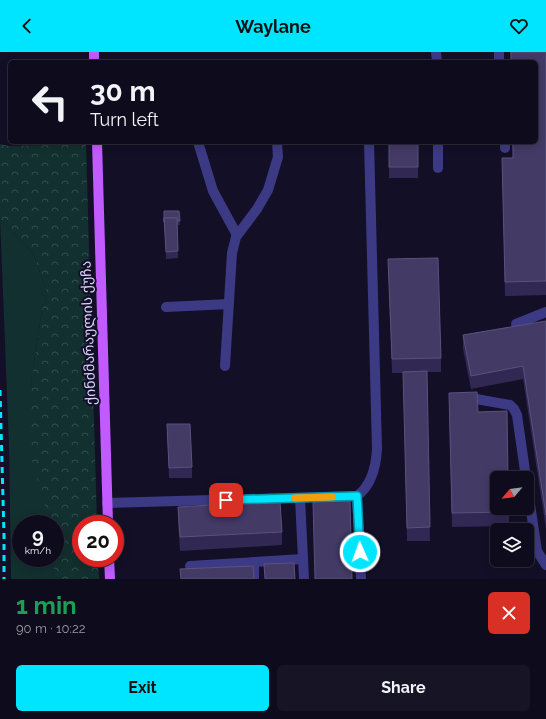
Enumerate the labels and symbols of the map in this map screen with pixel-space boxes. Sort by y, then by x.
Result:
street label: ქინძმარაულის ქუჩა [77,260,100,405]
north arrow [490,471,534,515]
pin [209,483,243,517]
speed limit sign: 20 [72,515,124,567]
position arrow [339,531,381,573]

